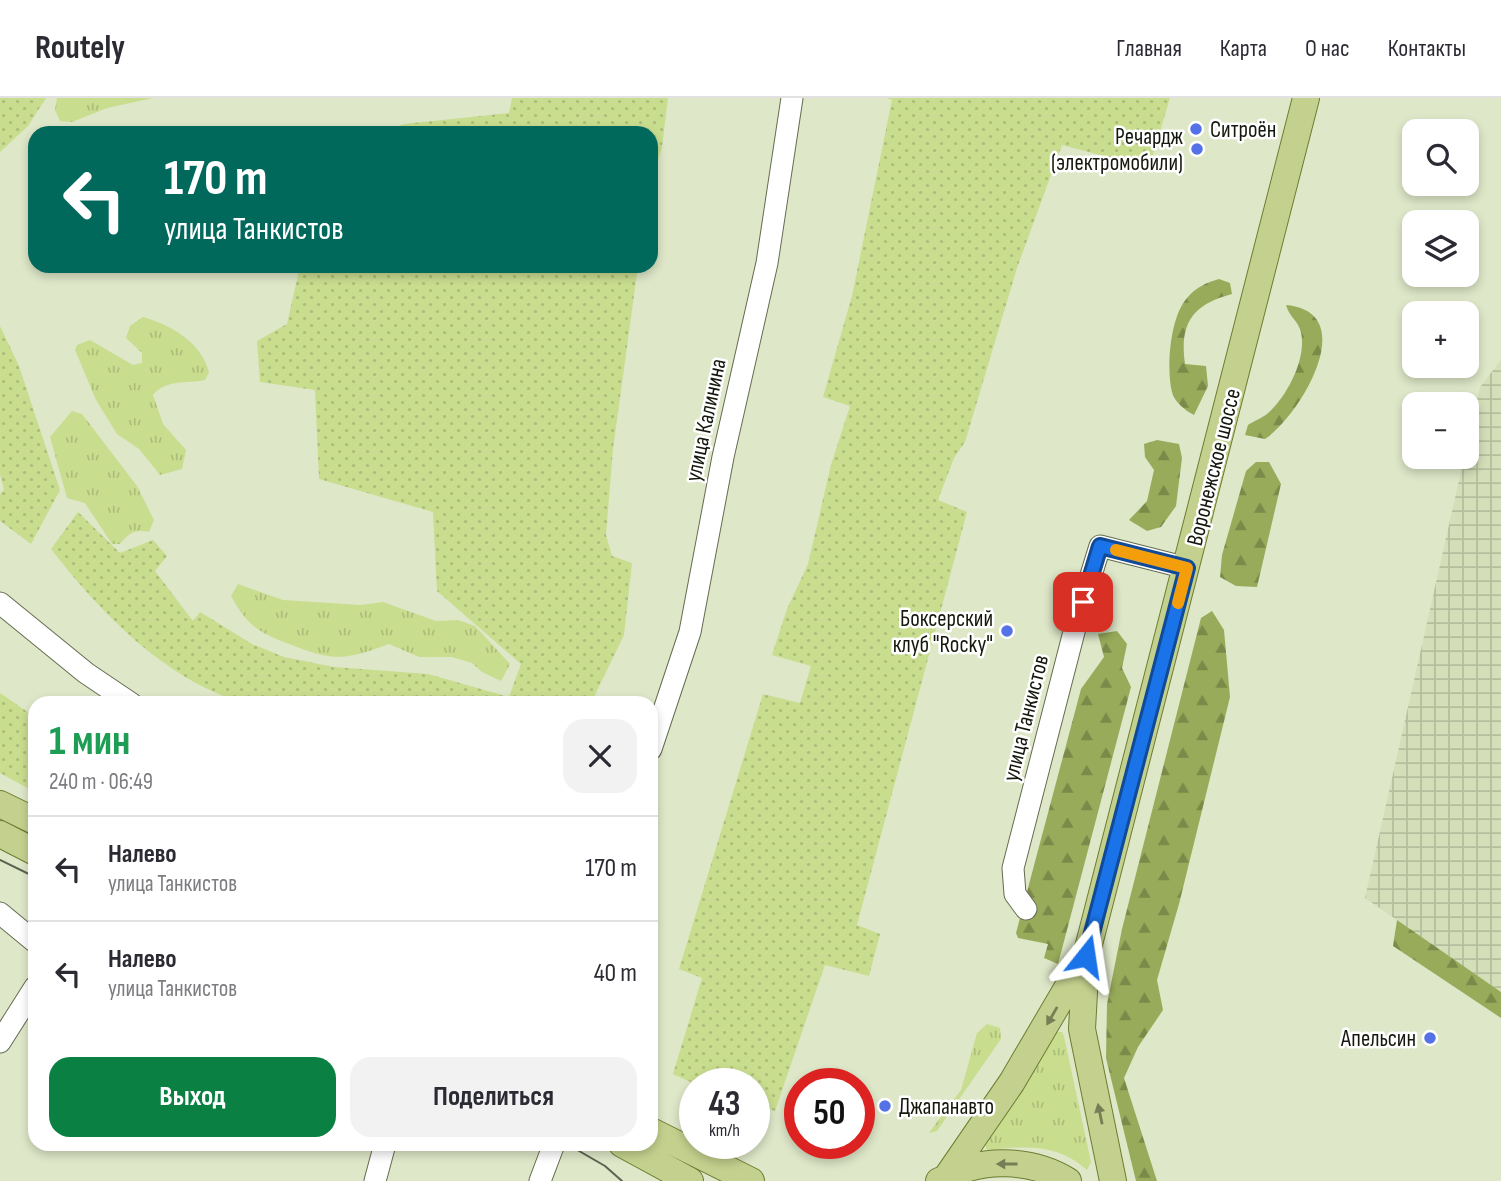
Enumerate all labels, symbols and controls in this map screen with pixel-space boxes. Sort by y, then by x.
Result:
text: Routely [35,28,125,68]
text: Главная [1116,34,1182,63]
text: Карта [1220,34,1267,63]
text: О нас [1305,34,1350,63]
text: Контакты [1388,34,1466,63]
place label: Ситроён [1210,116,1276,144]
map controls [1402,119,1479,469]
button: search [1402,119,1479,196]
marker: Ситроён [1188,121,1204,137]
place label: Речардж (электромобили) [1051,123,1184,177]
marker: Речардж (электромобили) [1189,141,1205,157]
text: 170 m [164,150,268,209]
icon: left [49,154,140,245]
text: улица Танкистов [164,210,344,249]
button: layers [1402,210,1479,287]
button: + [1402,301,1479,378]
street label: улица Калинина [679,356,733,484]
street label: Воронежское шоссе [1181,386,1247,549]
button: − [1402,392,1479,469]
pin [1053,572,1113,632]
icon: arrive [1064,583,1102,621]
place label: Боксерский клуб "Rocky" [893,605,993,659]
marker: Боксерский клуб "Rocky" [999,623,1015,639]
street label: улица Танкистов [997,652,1055,784]
text: 1 мин [49,716,130,767]
button: close [563,719,637,793]
text: 240 m · 06:49 [49,768,153,796]
text: Налево [108,839,177,870]
icon: left [49,850,87,888]
text: 170 m [585,853,637,884]
text: улица Танкистов [108,870,237,898]
position arrow [1049,919,1123,993]
text: Налево [108,944,177,975]
icon: left [49,955,87,993]
text: 40 m [594,958,637,989]
text: улица Танкистов [108,975,237,1003]
one-way arrow [1046,1006,1058,1025]
place label: Апельсин [1340,1025,1416,1053]
marker: Апельсин [1422,1030,1438,1046]
button: Выход [49,1057,336,1137]
button: Поделиться [350,1057,637,1137]
speed limit sign: 50 [784,1068,875,1159]
text: 43 [708,1083,741,1126]
place label: Джапанавто [899,1093,994,1121]
marker: Джапанавто [877,1098,893,1114]
one-way arrow [1094,1103,1105,1125]
text: km/h [709,1120,740,1141]
one-way arrow [996,1158,1018,1170]

